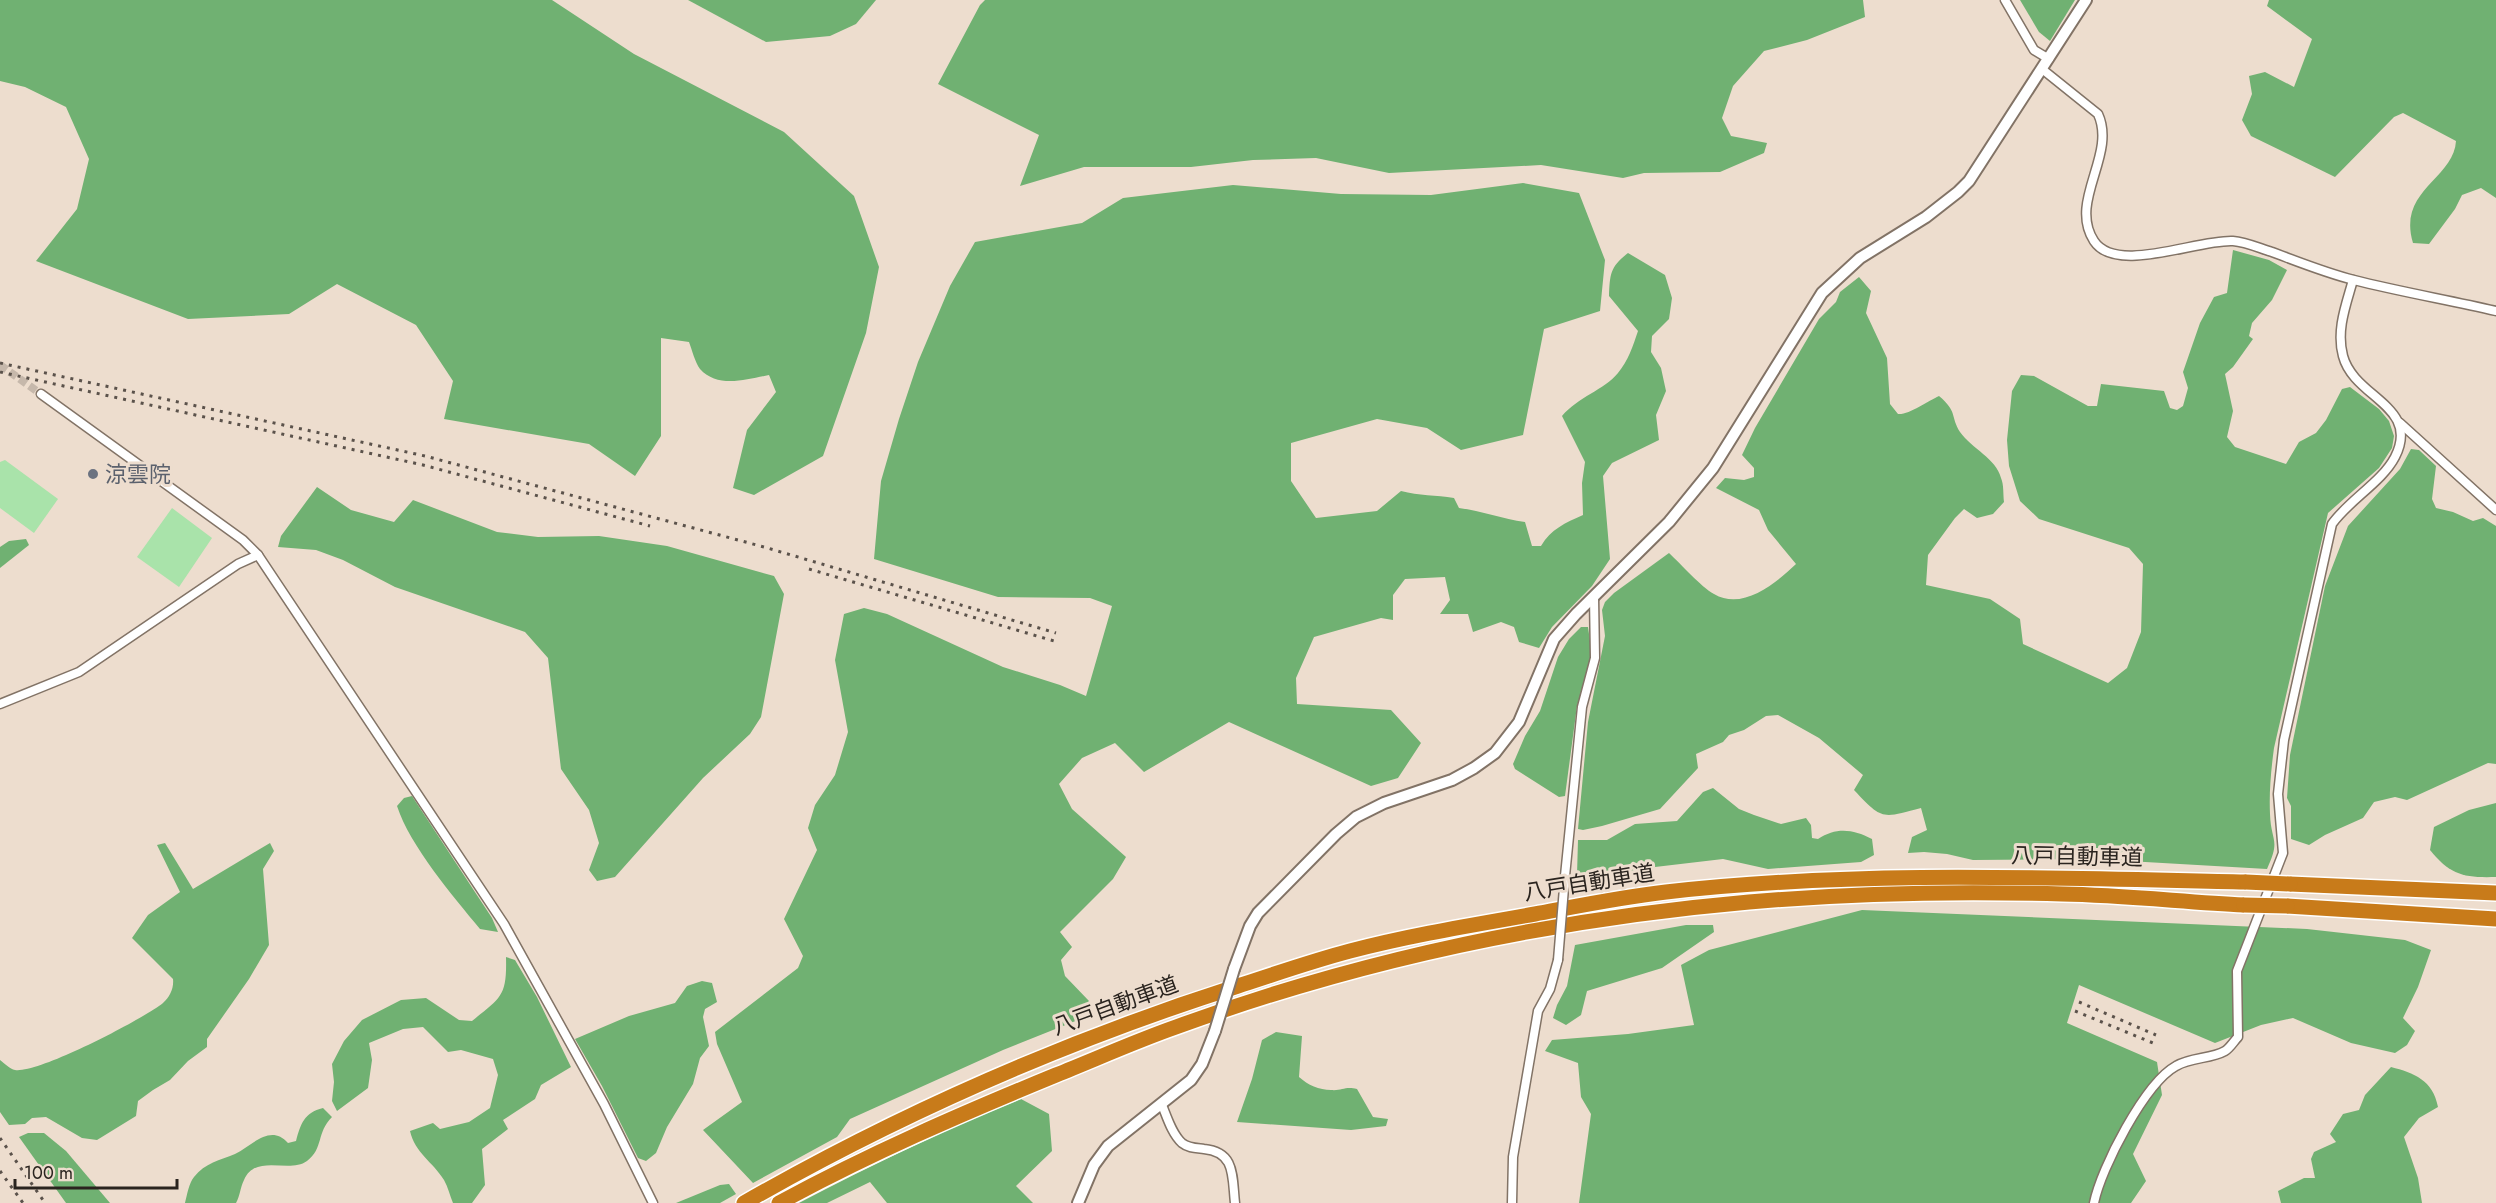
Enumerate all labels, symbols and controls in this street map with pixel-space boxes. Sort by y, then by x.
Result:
place label: 涼雲院 [105,458,171,490]
marker: 涼雲院 [86,467,100,481]
street label: 八戸自動車道 [2011,839,2143,873]
street label: 八戸自動車道 [1521,856,1657,908]
street label: 八戸自動車道 [1048,967,1182,1043]
scale bar [15,1152,177,1190]
text: 100 m [24,1160,73,1186]

